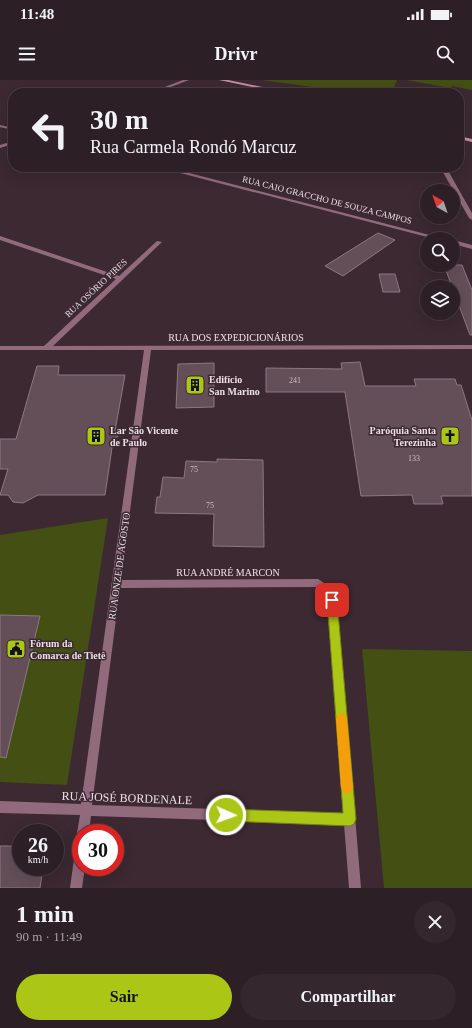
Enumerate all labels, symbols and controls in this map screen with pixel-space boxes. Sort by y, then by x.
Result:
text: 11:48 [20,6,54,22]
icon: menu [16,43,38,65]
icon: search [434,43,456,65]
text: Drivr [215,44,257,64]
icon: left [24,104,76,156]
text: 30 m [90,104,148,135]
text: Rua Carmela Rondó Marcuz [90,137,296,157]
street label: RUA CAIO GRACCHO DE SOUZA CAMPOS [241,174,413,226]
north arrow [420,184,460,224]
map controls [420,184,460,320]
button: search [420,232,460,272]
street label: RUA OSÓRIO PIRES [63,257,129,319]
button: layers [420,280,460,320]
street label: RUA DOS EXPEDICIONÁRIOS [168,332,304,343]
building icon: Edifício San Marino [184,374,206,396]
place label: Edifício San Marino [209,374,260,397]
house number: 241 [289,376,301,385]
building icon: Lar São Vicente de Paulo [85,425,107,447]
place label: Lar São Vicente de Paulo [110,425,179,448]
place label: Paróquia Santa Terezinha [370,425,436,448]
church icon: Paróquia Santa Terezinha [439,425,461,447]
house number: 133 [408,454,420,463]
house number: 75 [190,465,198,474]
house number: 75 [206,501,214,510]
street label: RUA ONZE DE AGOSTO [106,512,132,620]
street label: RUA ANDRÉ MARCON [176,567,280,578]
pin [315,583,349,617]
icon: arrive [321,589,343,611]
public building icon: Fórum da Comarca de Tietê [5,638,27,660]
place label: Fórum da Comarca de Tietê [30,638,106,661]
street label: RUA JOSÉ BORDENALE [61,789,193,807]
position arrow [205,794,247,836]
speed limit sign: 30 [72,824,124,876]
text: 26 [28,834,48,856]
text: km/h [28,854,48,865]
text: 1 min [16,901,74,927]
button: close [414,901,456,943]
text: 90 m · 11:49 [16,929,82,944]
button: Sair [16,974,232,1020]
button: Compartilhar [240,974,456,1020]

